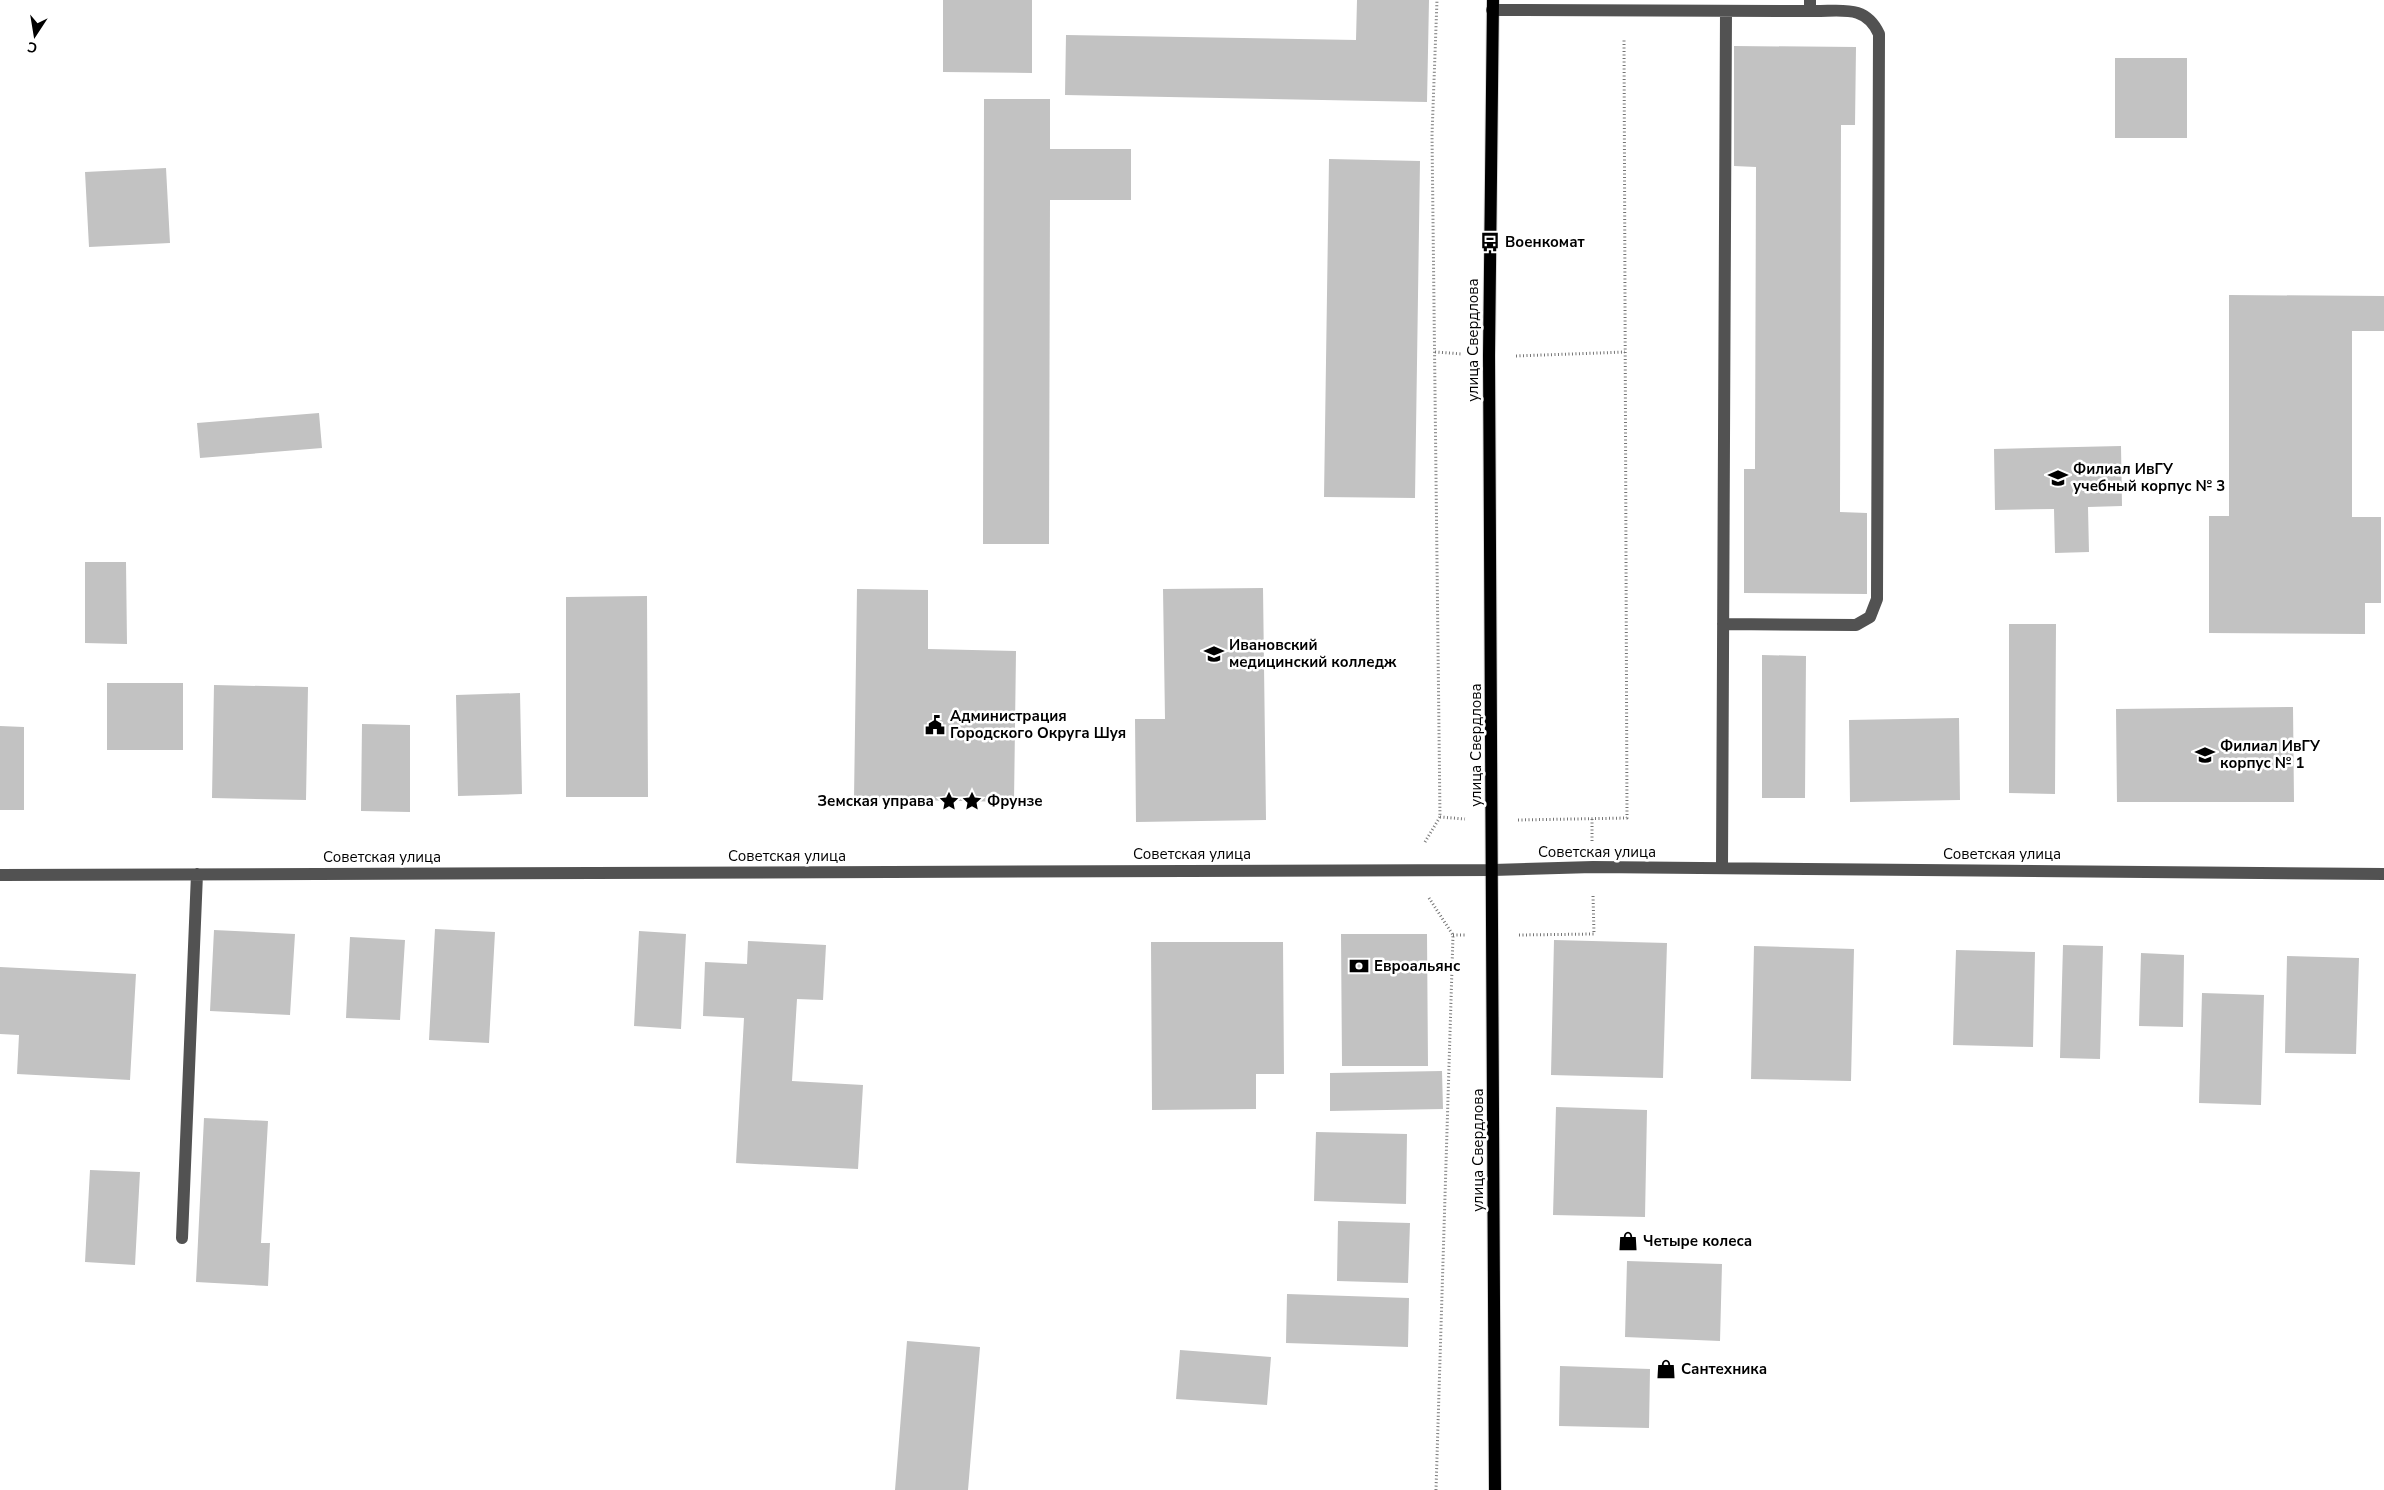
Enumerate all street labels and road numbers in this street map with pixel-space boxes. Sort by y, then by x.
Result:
street label: улица Свердлова [1463,278,1483,402]
street label: улица Свердлова [1466,683,1486,807]
street label: Советская улица [1538,842,1656,862]
street label: Советская улица [1133,844,1251,864]
street label: Советская улица [1943,844,2061,864]
street label: Советская улица [728,846,846,866]
street label: Советская улица [323,847,441,867]
street label: улица Свердлова [1468,1088,1488,1212]

